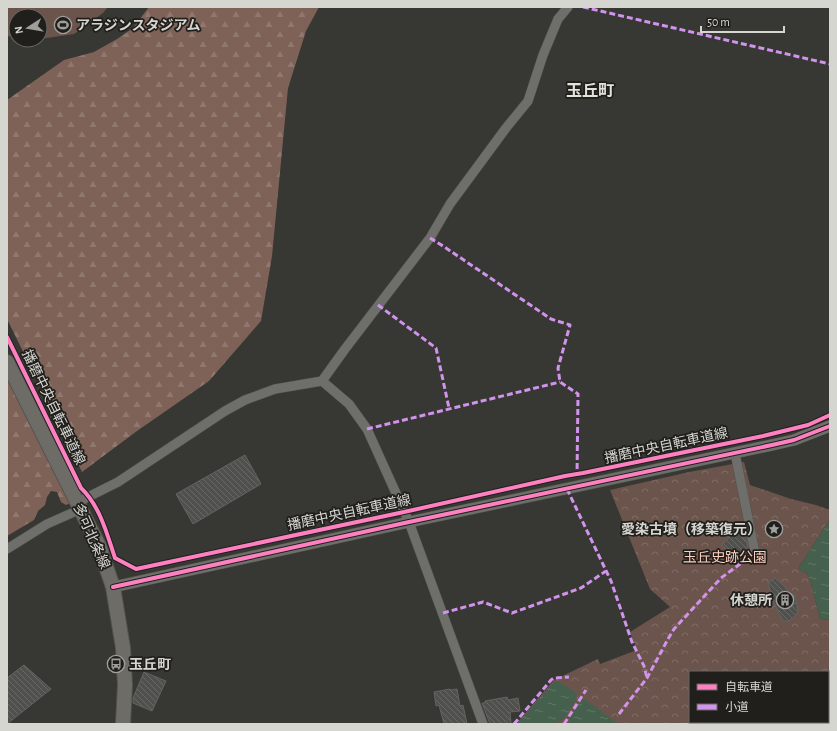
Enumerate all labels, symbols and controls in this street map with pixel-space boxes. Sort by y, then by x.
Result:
north arrow [8,8,48,48]
scale bar [701,8,784,34]
sports icon: アラジンスタジアム [53,15,73,35]
text: 50 m [707,16,730,28]
place label: アラジンスタジアム [76,18,200,33]
text: N [13,25,25,35]
district label: 玉丘町 [566,82,614,99]
street label: 播磨中央自転車道線 [19,347,88,467]
street label: 播磨中央自転車道線 [603,425,729,466]
street label: 播磨中央自転車道線 [286,492,412,533]
street label: 多可北条線 [70,501,114,571]
place icon: 愛染古墳（移築復元） [764,519,784,539]
place label: 愛染古墳（移築復元） [621,521,761,537]
park label: 玉丘史跡公園 [683,550,767,565]
building icon: 休憩所 [775,590,795,610]
place label: 休憩所 [730,592,772,608]
bus stop icon: 玉丘町 [106,654,126,674]
place label: 玉丘町 [129,657,171,672]
legend [689,671,829,723]
text: 自転車道 [725,680,773,693]
text: 小道 [725,700,749,713]

